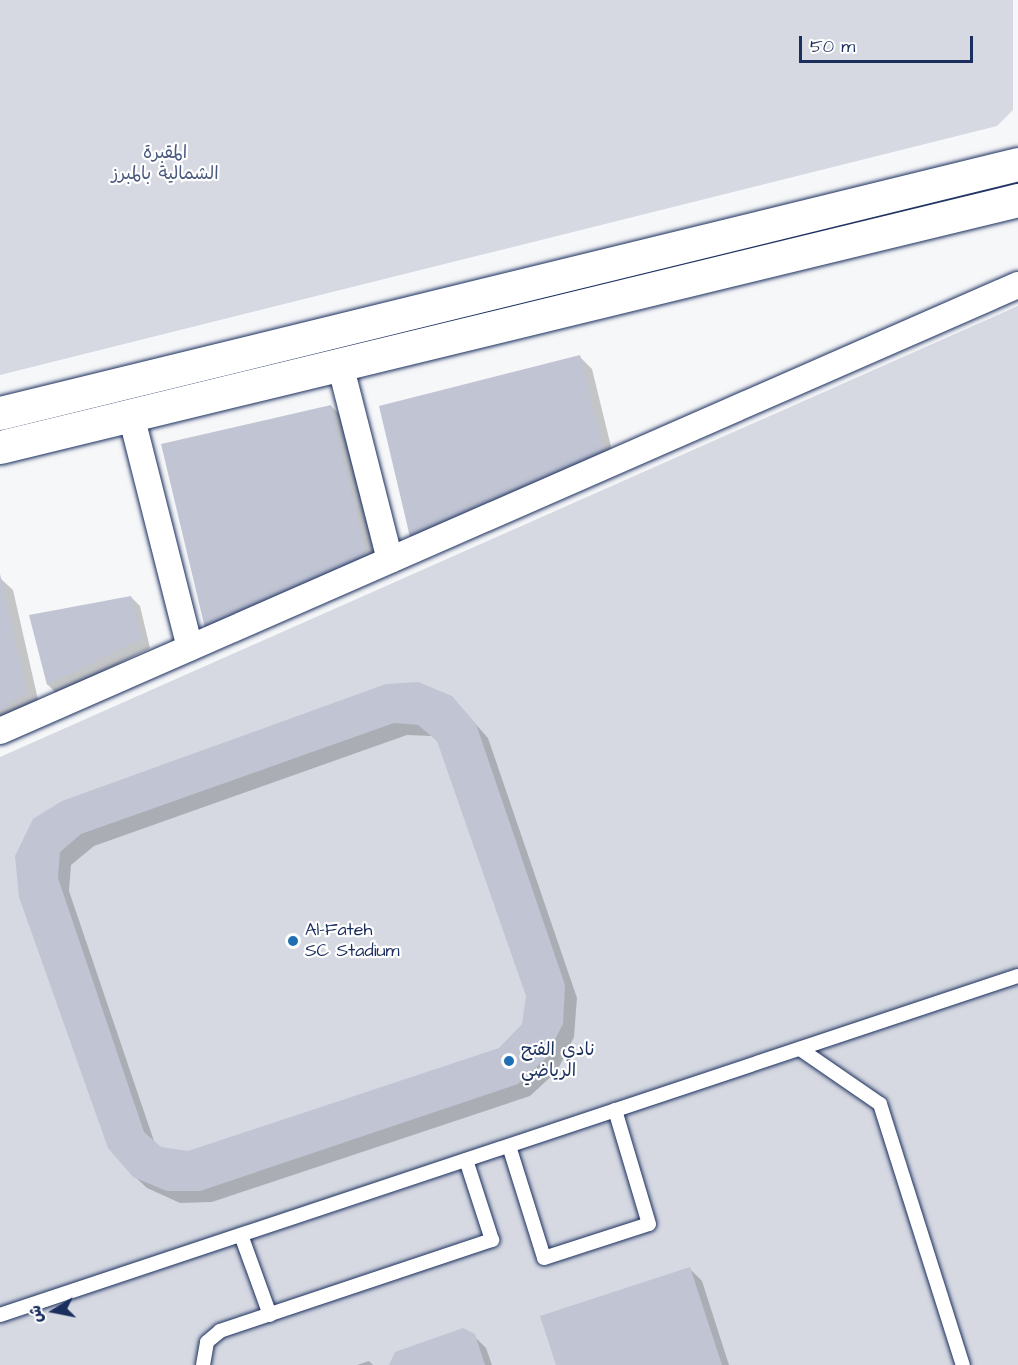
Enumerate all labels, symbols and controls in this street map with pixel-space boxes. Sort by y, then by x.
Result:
scale bar [802,24,976,62]
text: 50 m [810,34,855,59]
park label: المقبرة الشمالية بالمبرز [111,143,219,186]
place label: Al-Fateh SC Stadium [305,920,400,962]
marker: Al-Fateh SC Stadium [286,934,300,948]
place label: نادي الفتح الرياضي [521,1040,595,1082]
marker: نادي الفتح الرياضي [502,1054,516,1068]
north arrow [24,1281,84,1341]
text: ش [24,1304,49,1325]

